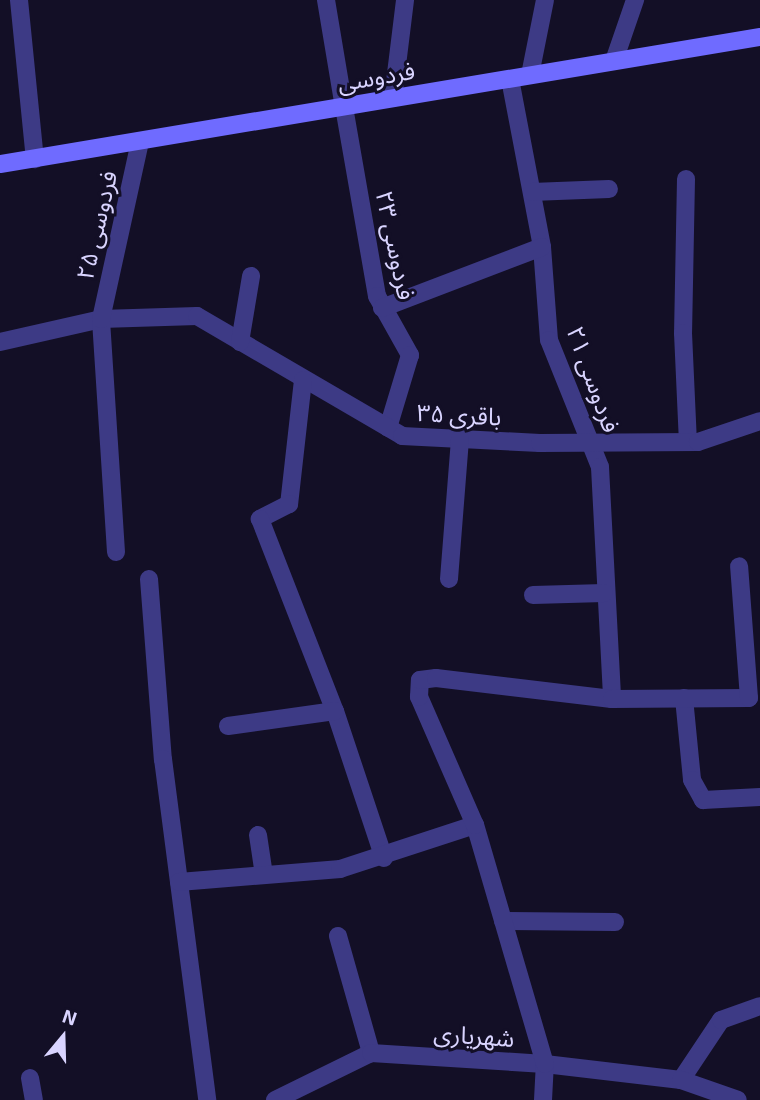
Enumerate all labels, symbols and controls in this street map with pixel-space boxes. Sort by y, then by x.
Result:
street label: فردوسی [335,55,417,97]
street label: فردوسی ۲۵ [69,168,123,282]
street label: فردوسی ۲۳ [370,188,422,302]
street label: فردوسی ۲۱ [561,322,627,436]
street label: باقری ۳۵ [416,397,502,431]
north arrow [28,1002,98,1072]
text: N [60,1004,80,1030]
street label: شهریاری [433,1018,515,1052]

